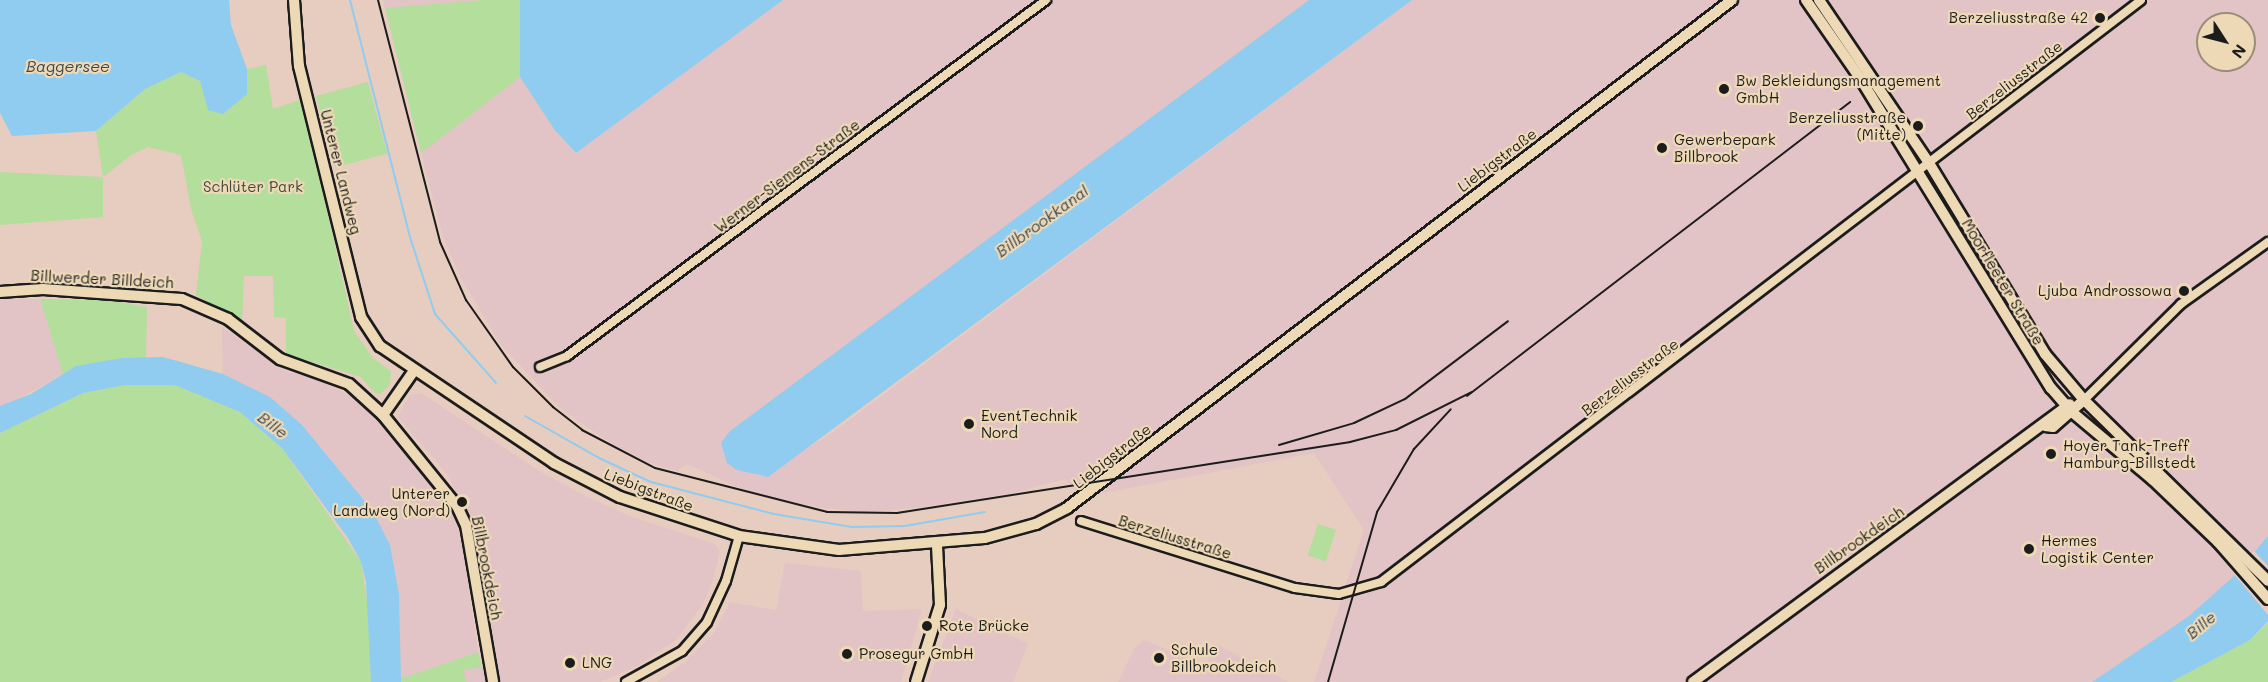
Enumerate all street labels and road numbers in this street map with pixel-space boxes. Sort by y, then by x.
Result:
street label: Berzeliusstraße [1962,37,2066,123]
street label: Unterer Landweg [317,108,365,236]
street label: Werner-Siemens-Straße [711,115,863,237]
street label: Liebigstraße [1454,124,1540,196]
street label: Moorfleeter Straße [1958,215,2048,349]
street label: Billwerder Billdeich [30,266,174,292]
street label: Berzeliusstraße [1578,335,1682,419]
street label: Liebigstraße [1069,420,1155,492]
street label: Liebigstraße [602,465,696,515]
street label: Billbrookdeich [1811,503,1907,577]
street label: Berzeliusstraße [1116,511,1234,563]
street label: Billbrookdeich [468,515,506,621]

